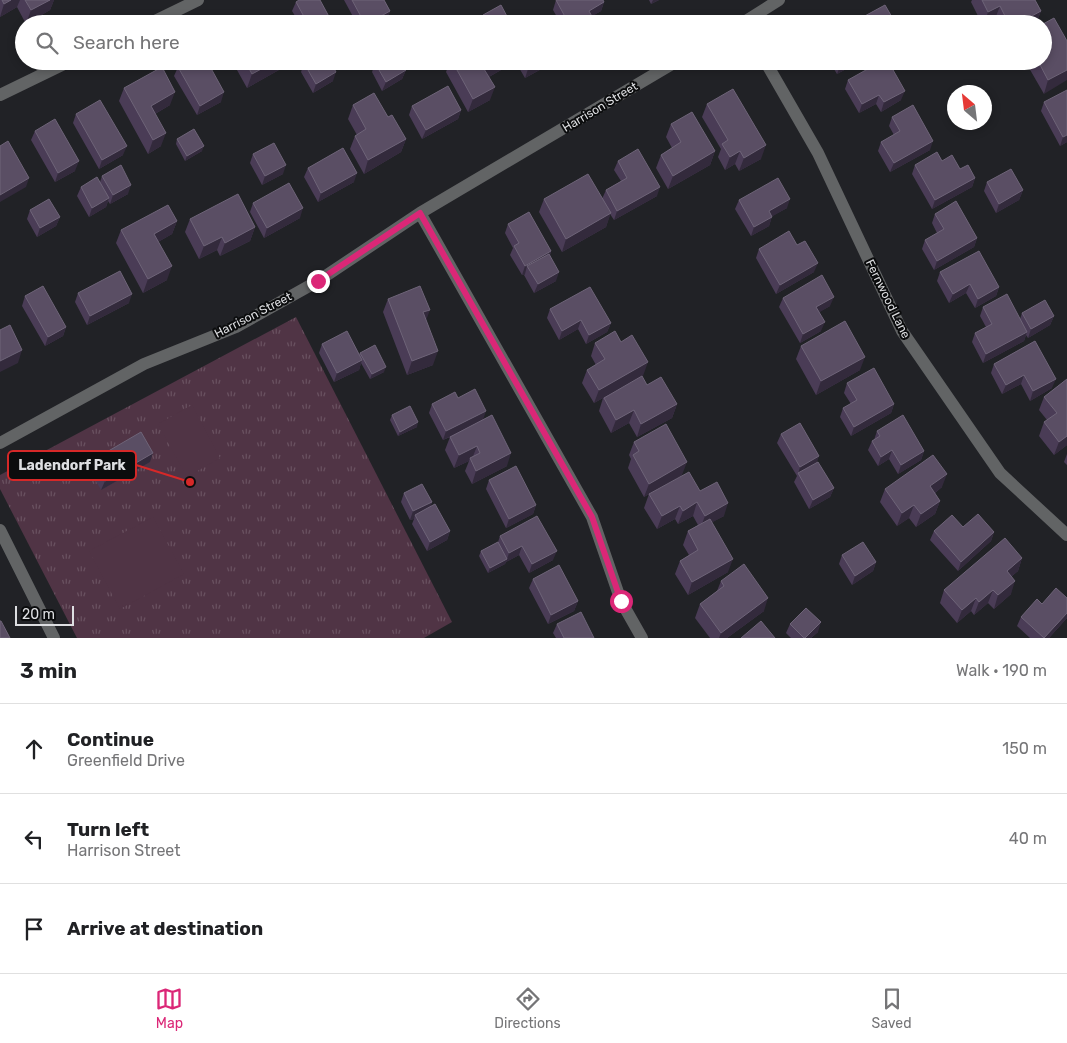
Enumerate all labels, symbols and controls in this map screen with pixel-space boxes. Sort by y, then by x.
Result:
search box [15,15,1052,70]
icon: search [33,29,61,57]
text: Search here [73,31,180,54]
street label: Harrison Street [560,79,640,135]
north arrow [947,85,992,130]
street label: Fernwood Lane [863,257,913,341]
route end [307,270,330,293]
street label: Harrison Street [212,289,294,341]
callout: Ladendorf Park [8,451,136,480]
text: Ladendorf Park [18,457,127,474]
route start [610,590,633,613]
scale bar [15,603,74,626]
text: 20 m [22,606,55,623]
text: 3 min [20,658,77,683]
text: Walk · 190 m [956,661,1047,680]
text: Continue [67,728,154,751]
icon: ahead [20,735,48,763]
text: 150 m [1002,739,1047,758]
text: Greenfield Drive [67,751,185,770]
text: Turn left [67,818,149,841]
icon: left [20,825,48,853]
text: 40 m [1009,829,1047,848]
text: Harrison Street [67,841,181,860]
icon: arrive [20,915,48,943]
text: Arrive at destination [67,917,263,940]
tab: Map [155,985,183,1032]
tab: Directions [494,985,561,1032]
tab: Saved [872,985,912,1032]

